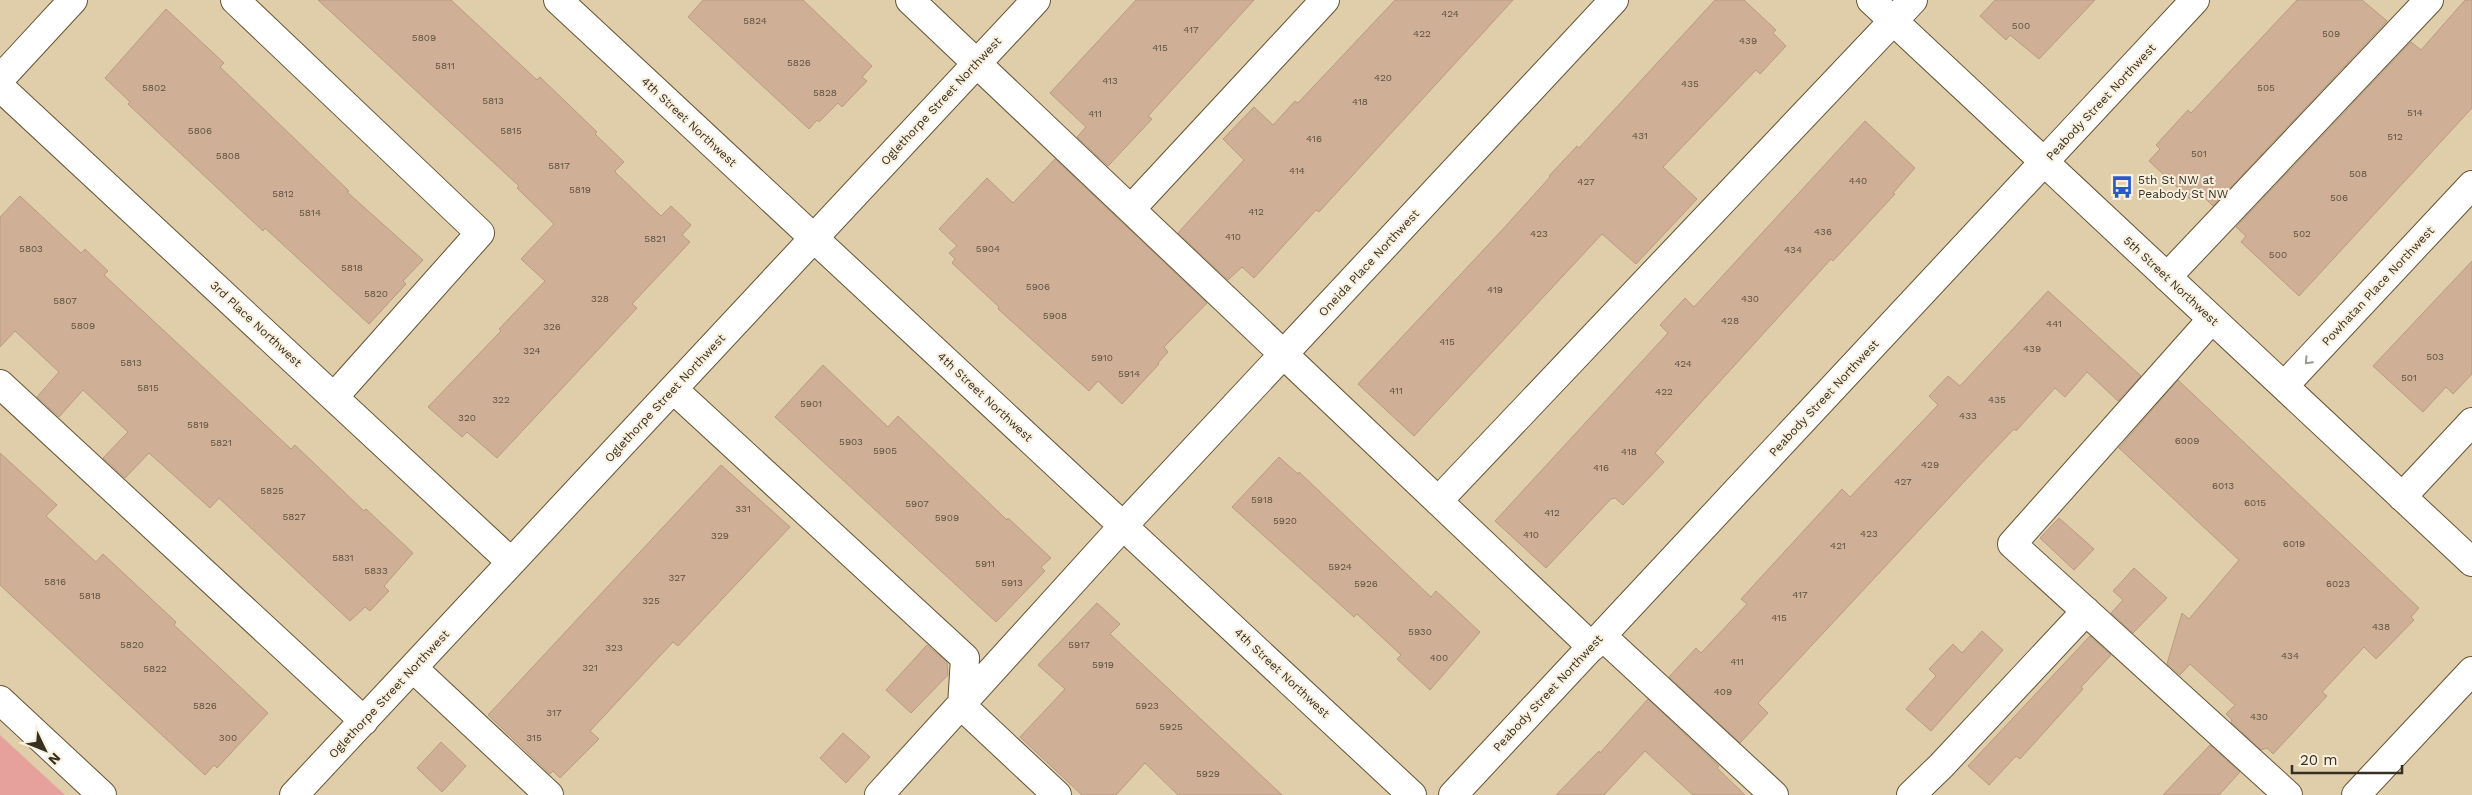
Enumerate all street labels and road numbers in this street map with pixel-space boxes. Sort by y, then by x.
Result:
street label: Oglethorpe Street Northwest [878,34,1004,168]
street label: Peabody Street Northwest [2043,41,2159,163]
street label: 4th Street Northwest [639,74,739,170]
street label: Oneida Place Northwest [1316,207,1422,319]
street label: Powhatan Place Northwest [2319,223,2437,349]
street label: 5th Street Northwest [2121,233,2221,329]
street label: 3rd Place Northwest [207,278,305,370]
street label: Oglethorpe Street Northwest [602,331,728,465]
street label: Peabody Street Northwest [1766,337,1882,459]
street label: 4th Street Northwest [935,349,1035,445]
street label: 4th Street Northwest [1232,625,1332,721]
street label: Oglethorpe Street Northwest [326,627,452,761]
street label: Peabody Street Northwest [1490,632,1606,754]

